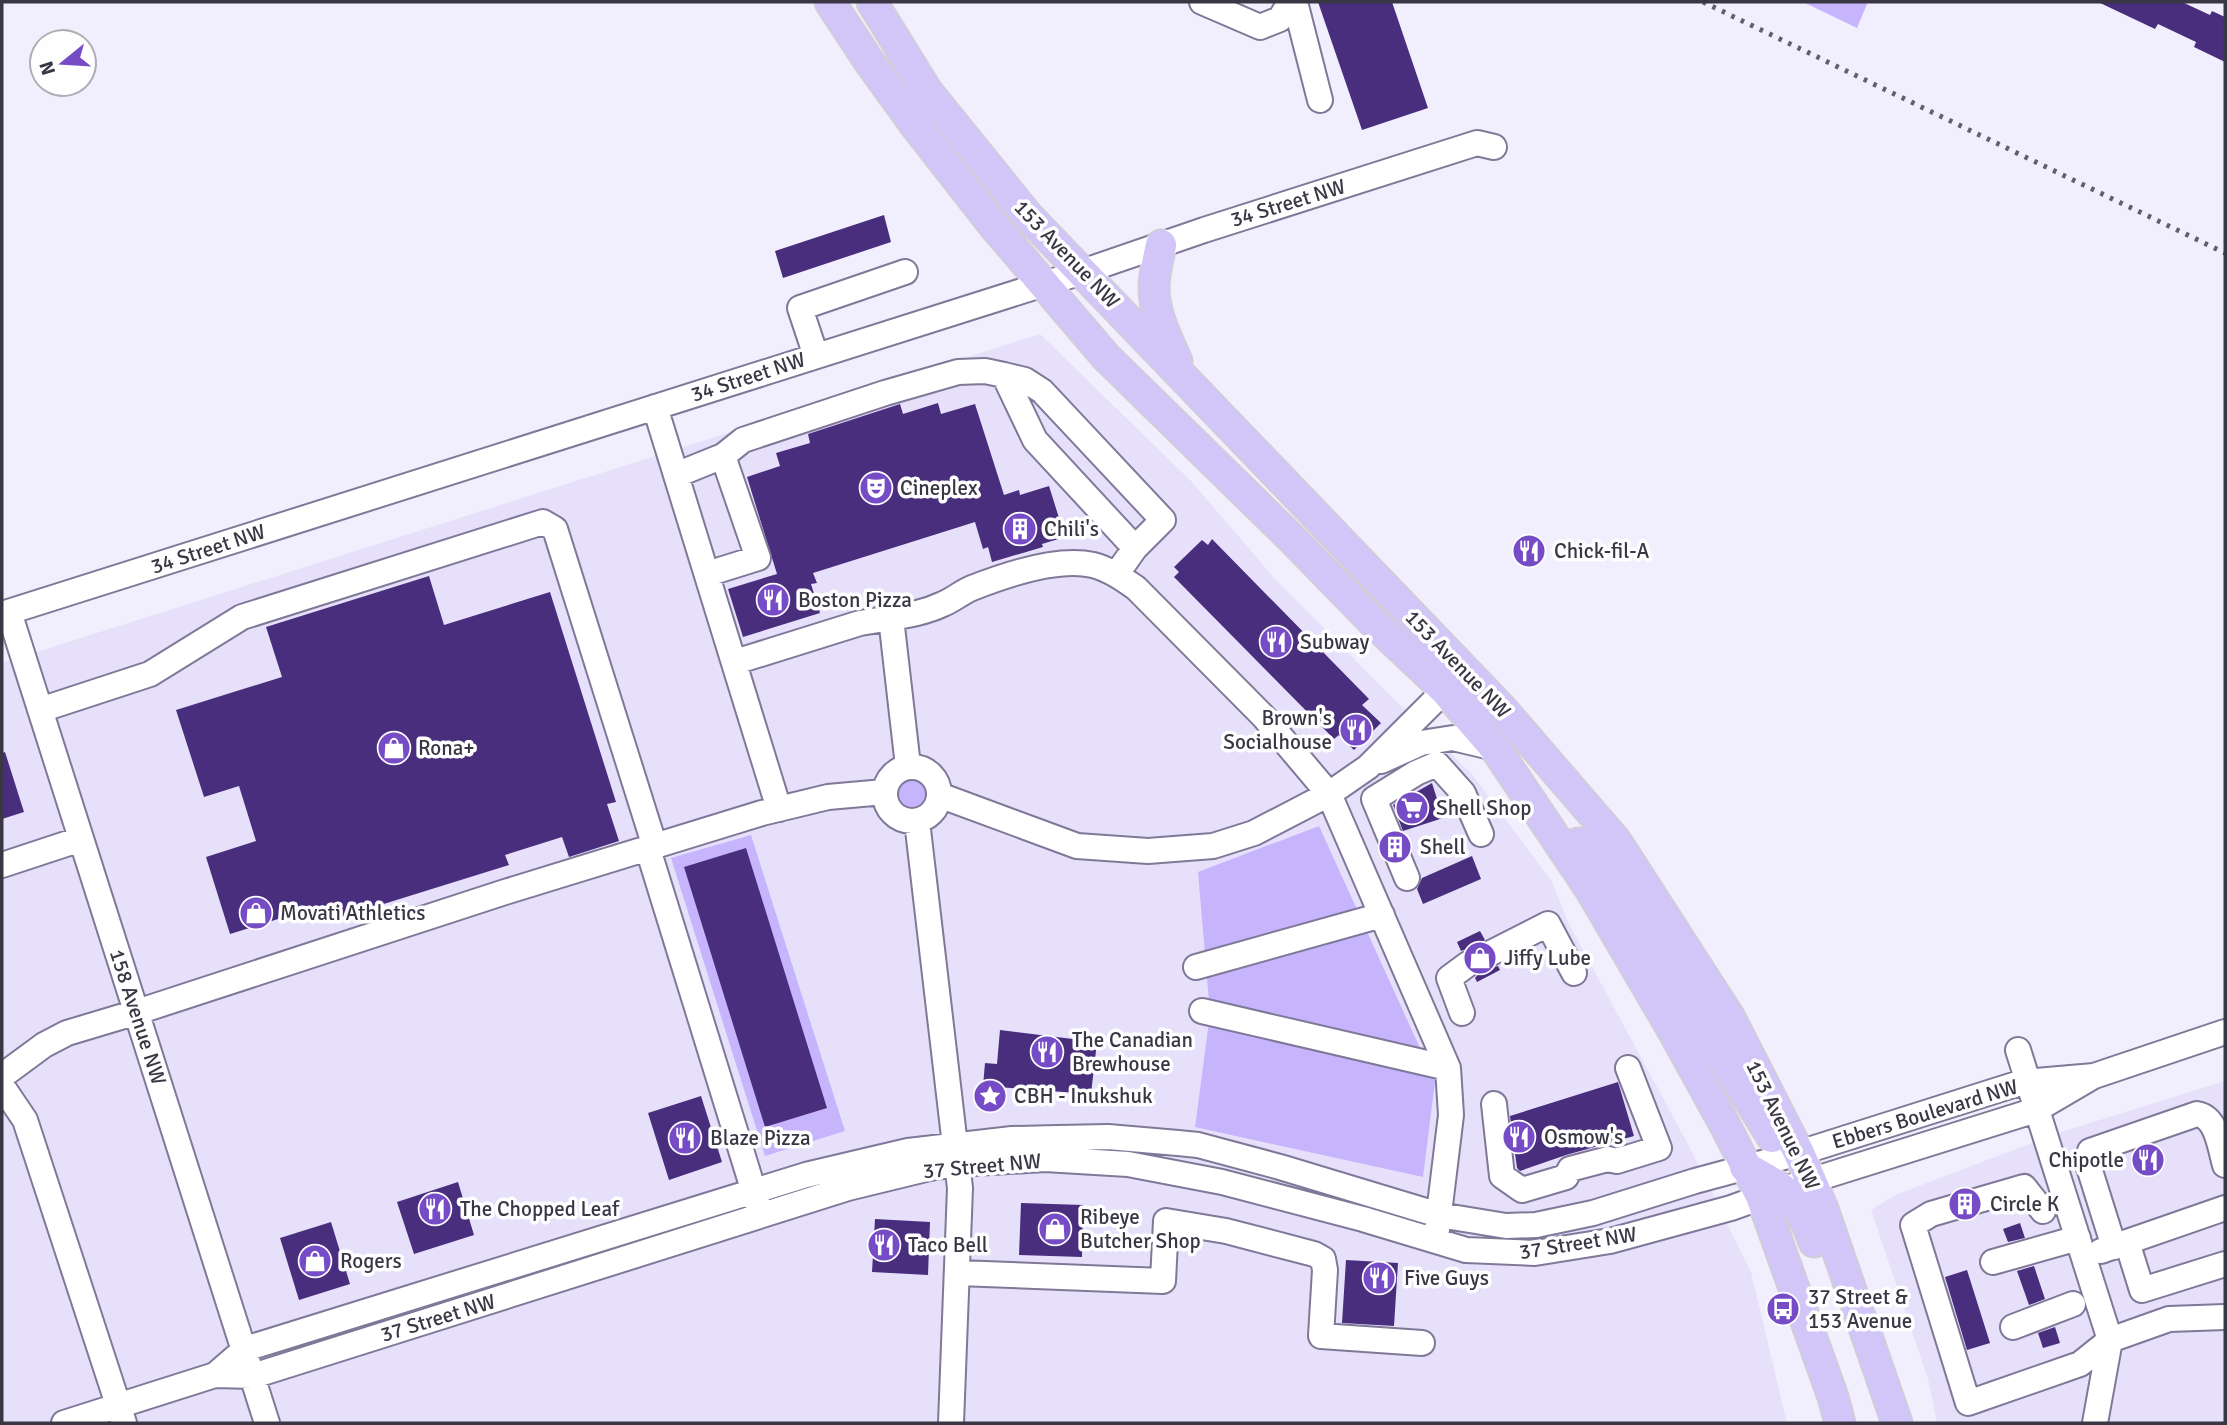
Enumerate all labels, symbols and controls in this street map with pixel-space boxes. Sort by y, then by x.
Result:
north arrow [28,28,98,98]
text: N [34,58,61,78]
street label: 34 Street NW [1227,173,1349,233]
street label: 153 Avenue NW [1009,194,1125,314]
street label: 34 Street NW [688,346,809,408]
theatre icon: Cineplex [857,469,895,507]
place label: Cineplex [900,475,978,501]
building icon: Chili's [1001,510,1039,548]
place label: Chili's [1044,516,1099,542]
street label: 34 Street NW [148,518,269,580]
restaurant icon: Chick-fil-A [1510,532,1548,570]
place label: Chick-fil-A [1554,538,1650,564]
restaurant icon: Boston Pizza [754,581,792,619]
place label: Boston Pizza [798,587,912,613]
street label: 153 Avenue NW [1400,604,1516,724]
restaurant icon: Subway [1257,623,1295,661]
place label: Subway [1300,629,1370,655]
place label: Brown's Socialhouse [1223,705,1332,755]
restaurant icon: Brown's Socialhouse [1337,711,1375,749]
shop icon: Rona+ [375,729,413,767]
place label: Rona+ [418,735,475,761]
supermarket icon: Shell Shop [1393,789,1431,827]
place label: Shell Shop [1436,795,1531,821]
building icon: Shell [1376,828,1414,866]
place label: Shell [1420,834,1466,860]
shop icon: Movati Athletics [237,894,275,932]
place label: Movati Athletics [280,900,425,926]
shop icon: Jiffy Lube [1461,939,1499,977]
place label: Jiffy Lube [1504,945,1591,971]
street label: 158 Avenue NW [104,946,172,1088]
place label: The Canadian Brewhouse [1072,1027,1193,1077]
restaurant icon: The Canadian Brewhouse [1028,1033,1066,1071]
street label: 153 Avenue NW [1740,1056,1826,1194]
street label: Ebbers Boulevard NW [1829,1073,2021,1155]
place icon: CBH - Inukshuk [971,1077,1009,1115]
place label: CBH - Inukshuk [1014,1083,1153,1109]
restaurant icon: Osmow's [1500,1118,1538,1156]
restaurant icon: Blaze Pizza [666,1119,704,1157]
place label: Osmow's [1544,1124,1623,1150]
place label: Blaze Pizza [710,1125,811,1151]
restaurant icon: Chipotle [2129,1141,2167,1179]
place label: Chipotle [2049,1147,2124,1173]
street label: 37 Street NW [922,1148,1042,1184]
building icon: Circle K [1946,1185,1984,1223]
restaurant icon: The Chopped Leaf [416,1190,454,1228]
place label: Circle K [1990,1191,2060,1217]
place label: The Chopped Leaf [460,1196,620,1222]
place label: Ribeye Butcher Shop [1080,1204,1201,1254]
shop icon: Ribeye Butcher Shop [1036,1210,1074,1248]
street label: 37 Street NW [1517,1221,1639,1265]
restaurant icon: Taco Bell [865,1226,903,1264]
place label: Taco Bell [908,1232,988,1258]
shop icon: Rogers [296,1242,334,1280]
place label: Rogers [340,1248,402,1274]
restaurant icon: Five Guys [1360,1259,1398,1297]
place label: Five Guys [1404,1265,1489,1291]
place label: 37 Street & 153 Avenue [1808,1284,1912,1334]
street label: 37 Street NW [377,1288,499,1348]
bus stop icon: 37 Street & 153 Avenue [1764,1290,1802,1328]

